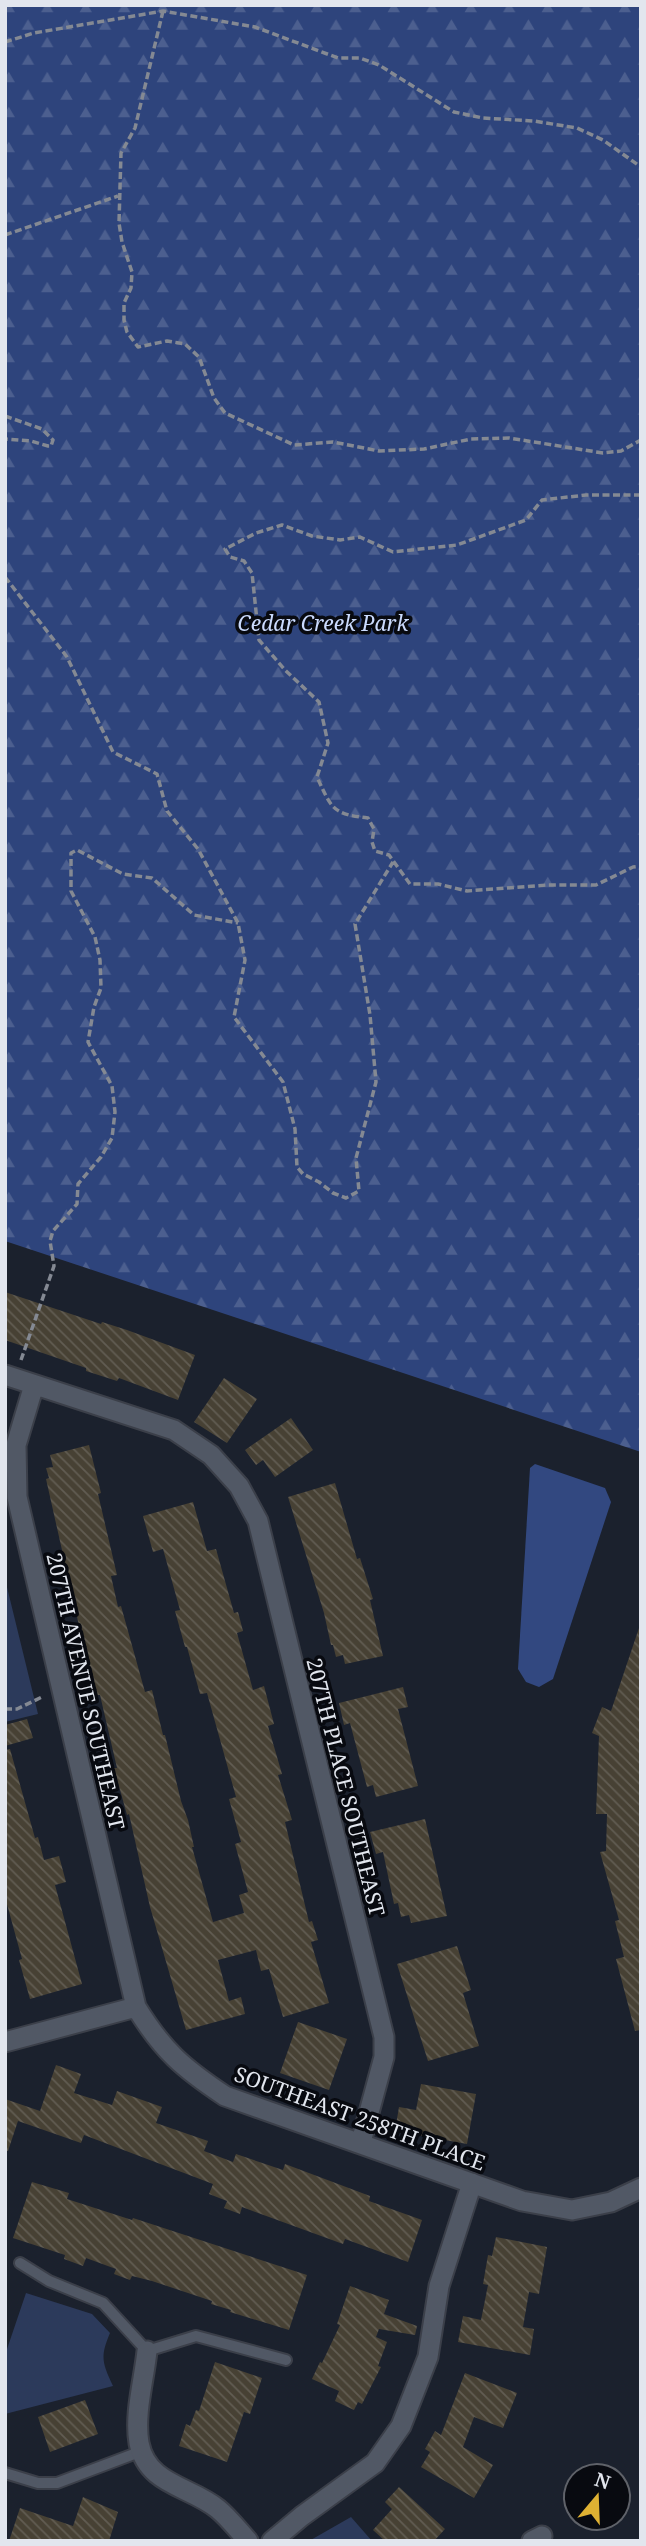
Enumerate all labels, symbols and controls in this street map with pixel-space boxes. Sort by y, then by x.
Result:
park label: Cedar Creek Park [238,609,409,637]
street label: 207TH AVENUE SOUTHEAST [40,1550,132,1832]
street label: 207TH PLACE SOUTHEAST [300,1655,392,1919]
street label: SOUTHEAST 258TH PLACE [231,2059,489,2177]
north arrow [562,2462,632,2532]
text: N [591,2466,614,2496]

